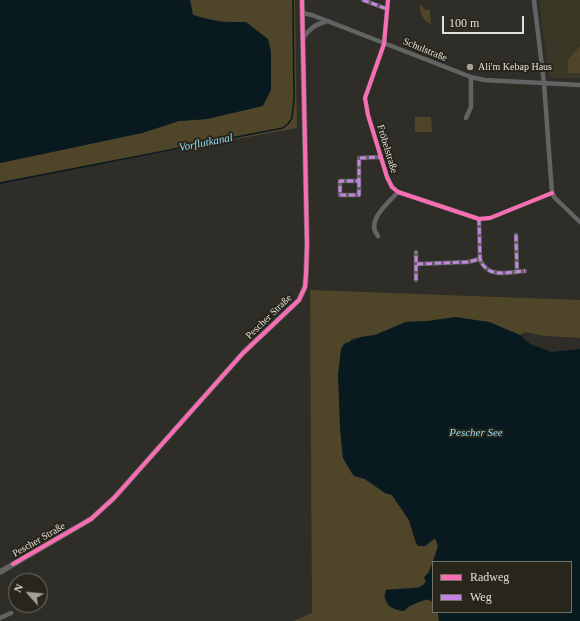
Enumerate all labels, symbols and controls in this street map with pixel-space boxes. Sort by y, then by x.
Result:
scale bar [444,8,526,34]
text: 100 m [449,16,479,30]
street label: Schulstraße [401,36,449,64]
place label: Ali'm Kebap Haus [478,61,552,73]
marker: Ali'm Kebap Haus [465,62,475,72]
street label: Fröbelstraße [374,123,400,175]
water label: Vorflutkanal [178,131,234,155]
street label: Pescher Straße [244,292,294,342]
water label: Pescher See [449,426,503,440]
street label: Pescher Straße [10,520,68,560]
legend [432,561,572,613]
text: Radweg [470,570,509,584]
north arrow [8,573,48,613]
text: N [11,582,25,594]
text: Weg [470,590,492,604]

